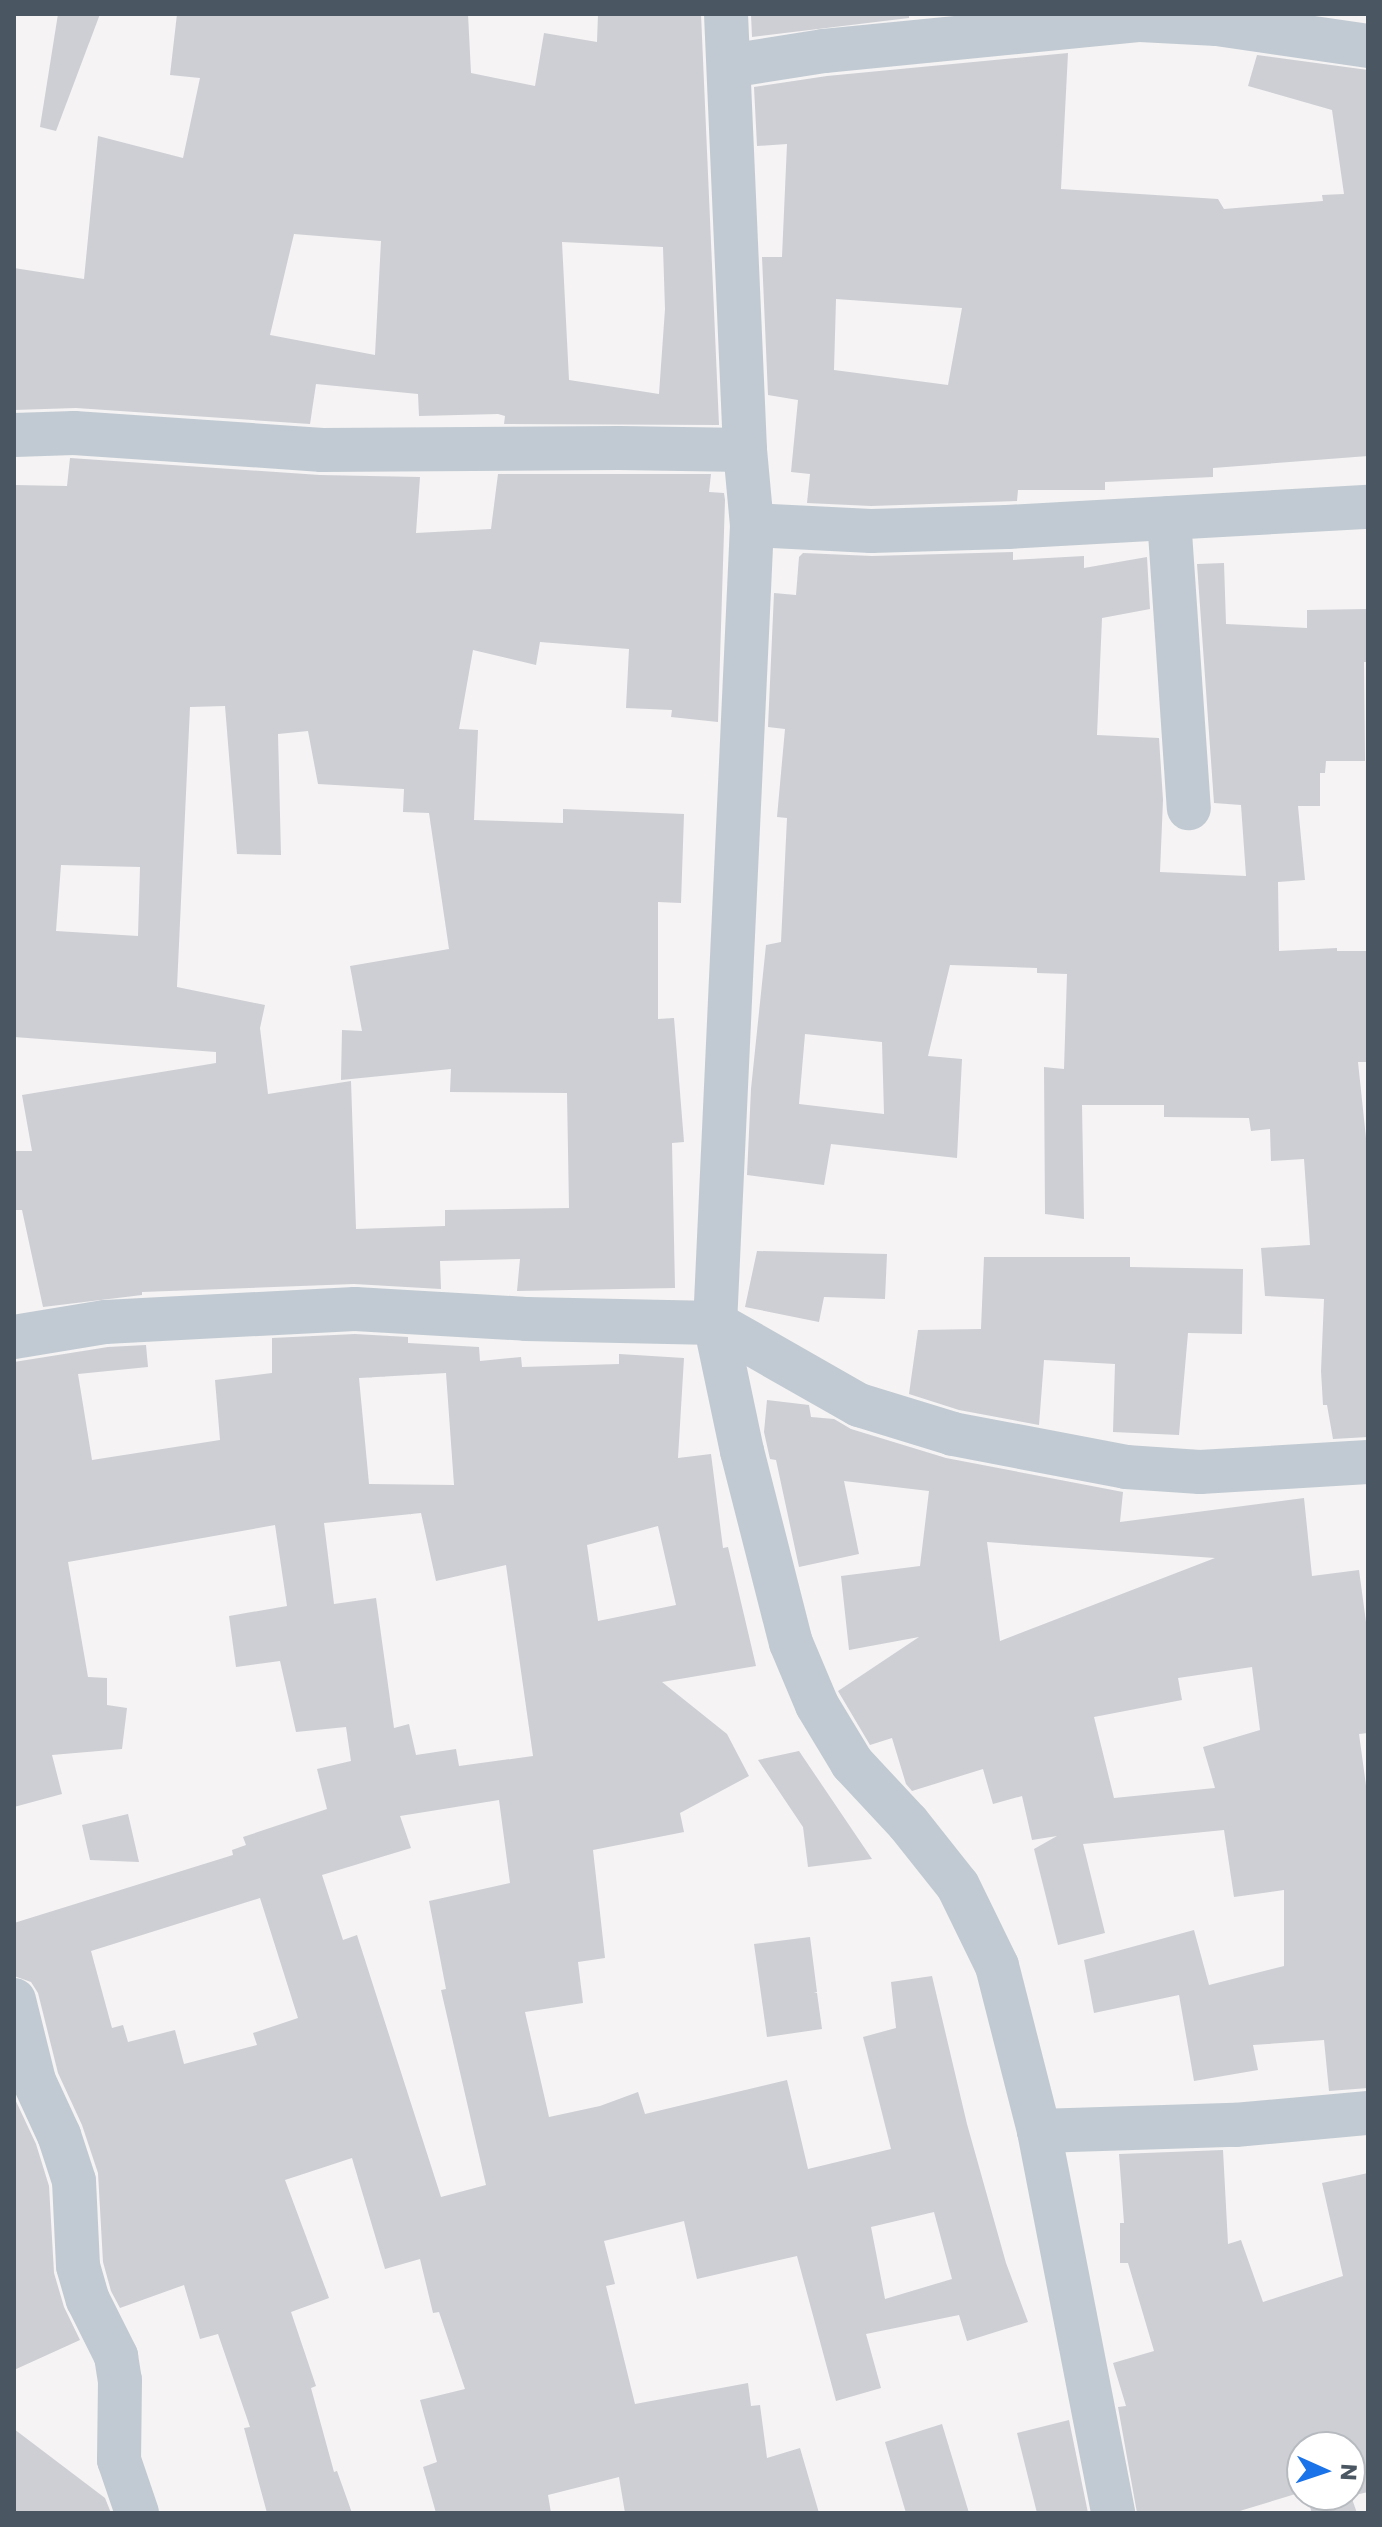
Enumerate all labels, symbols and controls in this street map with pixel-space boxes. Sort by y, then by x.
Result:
north arrow [1286,2431,1366,2511]
text: N [1333,2463,1364,2481]

